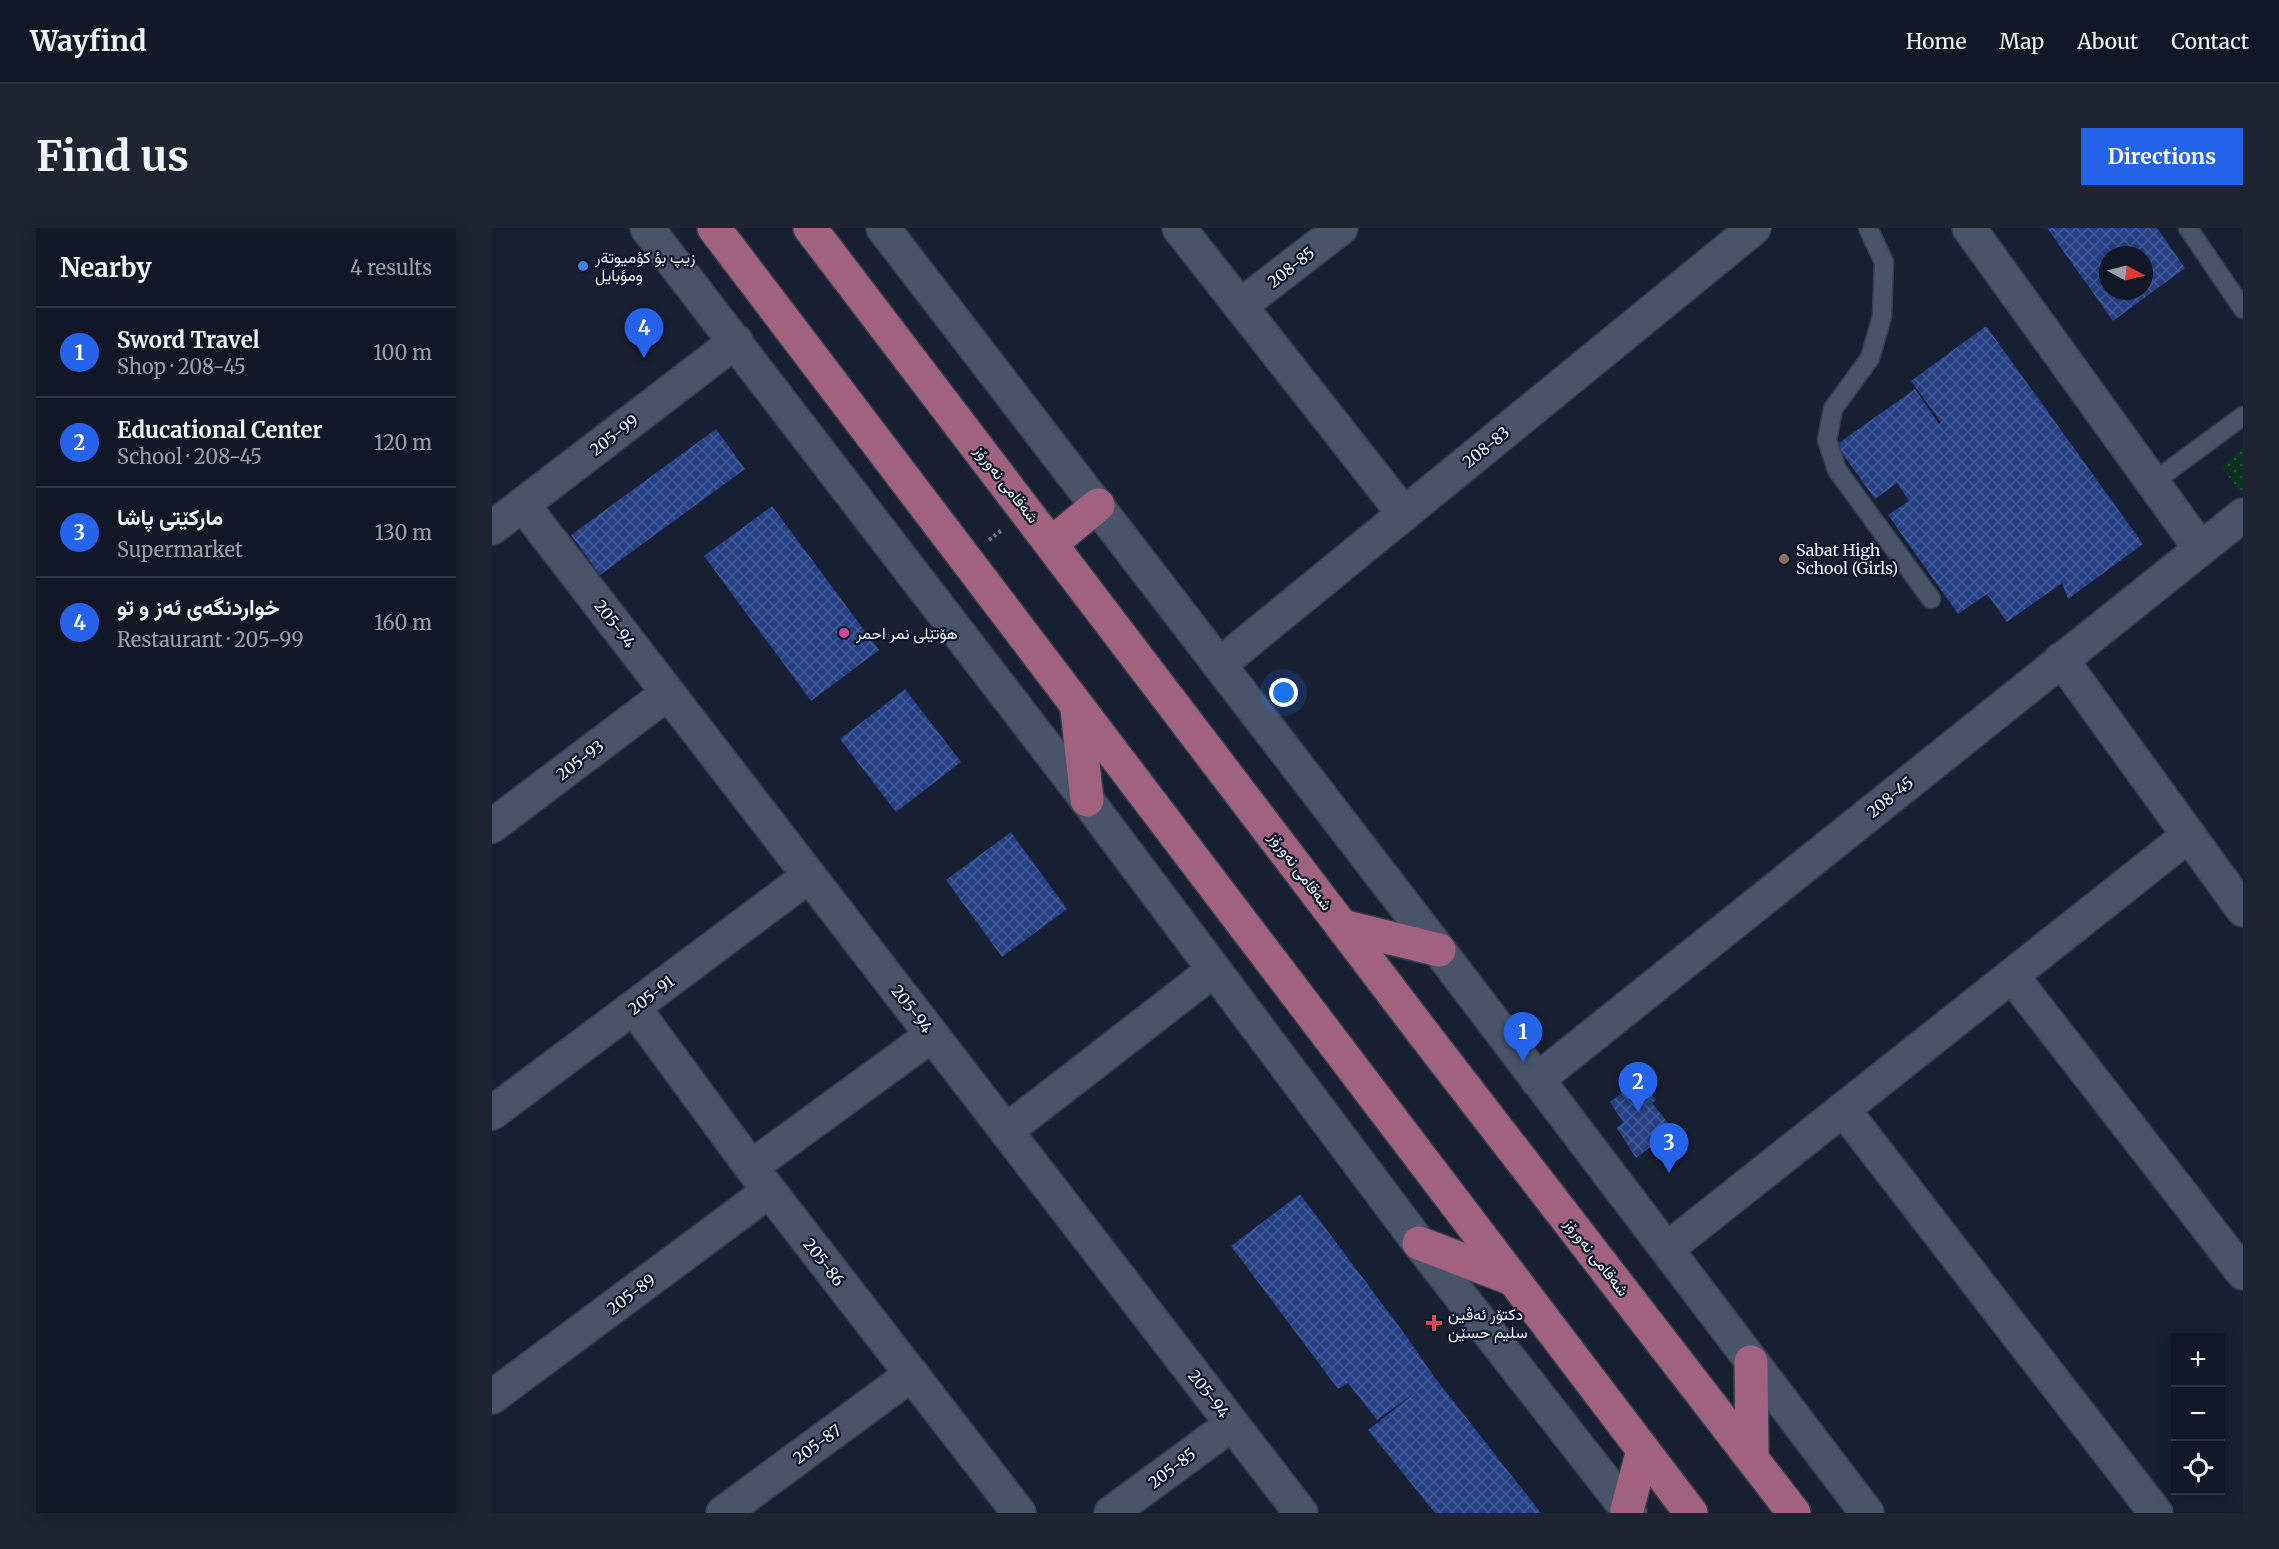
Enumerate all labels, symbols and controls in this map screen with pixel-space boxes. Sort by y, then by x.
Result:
text: Wayfind [30,23,146,59]
text: Home [1906,28,1966,55]
text: Map [1999,28,2044,55]
text: About [2077,28,2138,55]
text: Contact [2171,28,2249,55]
button: Directions [2081,128,2243,185]
text: Find us [36,130,189,182]
street label: 208-85 [1263,242,1319,292]
north arrow [2099,246,2153,300]
place label: زيپ بؤ كؤميوتةر ومؤبايل [594,247,695,286]
text: Nearby [60,251,152,284]
text: 4 results [350,255,432,280]
marker: زيپ بؤ كؤميوتةر ومؤبايل [576,259,590,273]
pin: 4 [624,308,664,358]
text: Sword Travel [117,326,260,354]
text: 1 [75,340,84,365]
text: 100 m [373,340,432,365]
text: Shop · 208-45 [117,354,246,379]
street label: 205-99 [586,410,642,460]
text: Educational Center [117,416,323,444]
street label: 208-83 [1459,422,1513,472]
text: 2 [74,430,85,455]
text: 120 m [374,430,432,455]
street label: شەقامی نەورۆز [969,440,1044,528]
text: School · 208-45 [117,444,262,469]
text: مارکێتی پاشا [117,503,223,531]
text: 3 [74,520,85,545]
text: 130 m [375,520,432,545]
text: Supermarket [117,537,243,562]
place label: Sabat High School (Girls) [1796,540,1898,578]
marker: Sabat High School (Girls) [1777,552,1791,566]
text: خواردنگەی ئەز و تو [117,593,280,621]
street label: 205-94 [590,596,640,652]
text: 4 [73,610,86,635]
text: 160 m [374,610,432,635]
place label: هۆتێلی نمر احمر [855,623,958,644]
marker: هۆتێلی نمر احمر [837,626,851,640]
text: Restaurant · 205-99 [117,627,304,652]
your location [1269,678,1298,707]
street label: 205-93 [552,736,608,784]
street label: 208-45 [1863,772,1917,822]
street label: شەقامی نەورۆز [1263,827,1337,915]
street label: 205-91 [624,971,678,1019]
street label: 205-94 [887,981,937,1037]
pin: 1 [1504,1012,1542,1062]
pin: 2 [1618,1062,1658,1112]
pin: 3 [1650,1124,1688,1173]
street label: شەقامی نەورۆز [1559,1213,1634,1301]
street label: 205-86 [799,1234,849,1290]
street label: 205-89 [603,1269,659,1319]
place label: دکتۆر ئەڤین سلیم حسێن [1448,1304,1528,1343]
marker: دکتۆر ئەڤین سلیم حسێن [1425,1314,1443,1332]
map controls [2171,1333,2225,1495]
button: + [2171,1333,2225,1387]
street label: 205-94 [1184,1366,1234,1422]
button: − [2171,1387,2225,1441]
street label: 205-87 [789,1420,845,1468]
button: locate [2171,1441,2225,1495]
street label: 205-85 [1144,1444,1200,1492]

